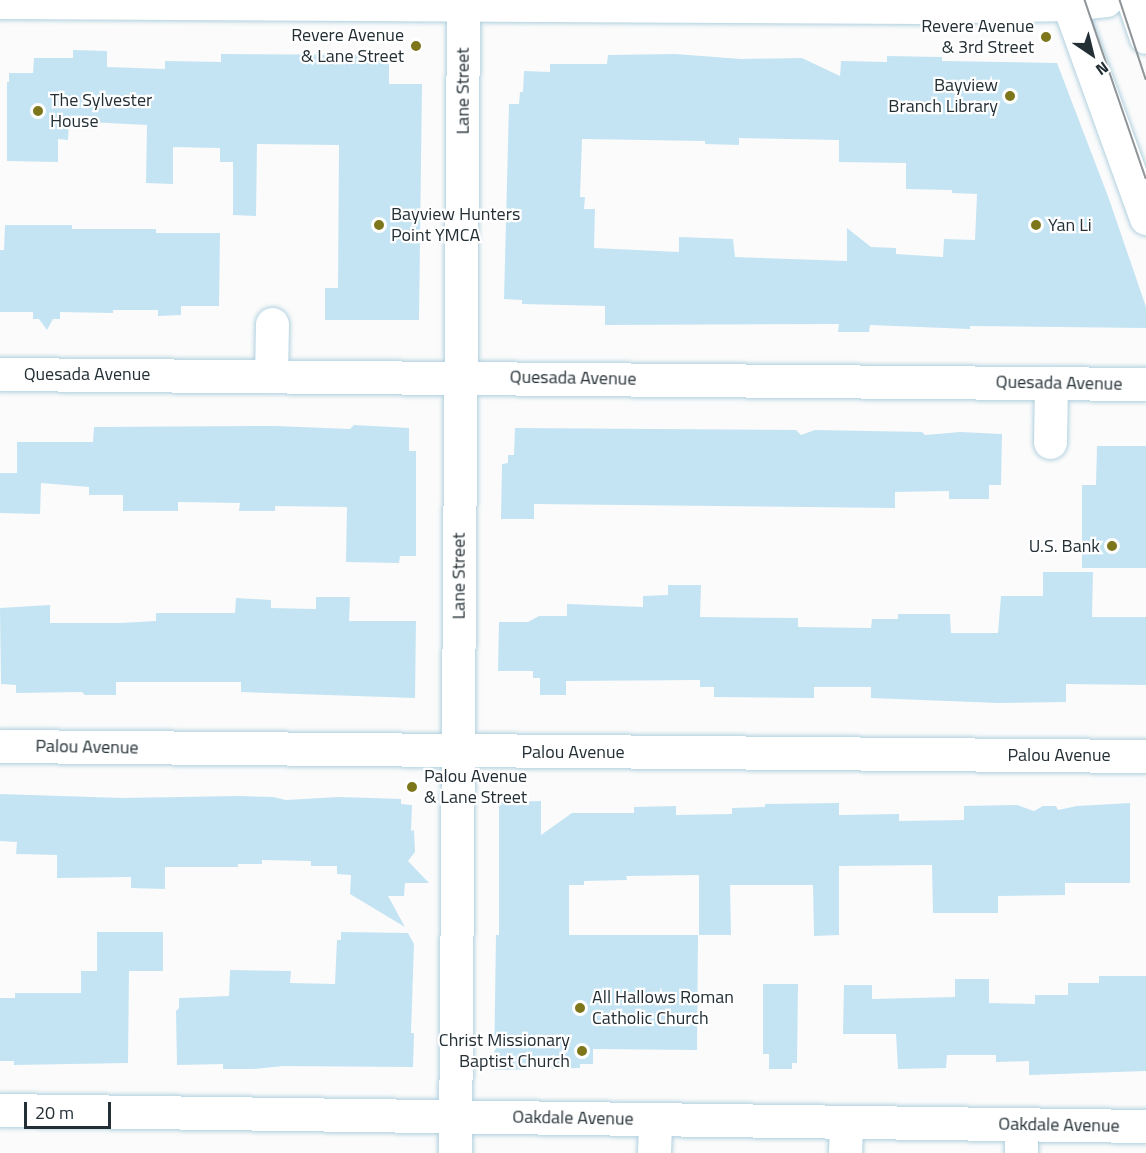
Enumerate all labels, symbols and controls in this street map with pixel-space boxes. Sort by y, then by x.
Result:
place label: Revere Avenue & 3rd Street [921,16,1034,58]
north arrow [1062,24,1122,84]
place label: Revere Avenue & Lane Street [291,25,404,68]
marker: Revere Avenue & 3rd Street [1039,30,1053,44]
marker: Revere Avenue & Lane Street [409,39,423,53]
street label: Lane Street [452,48,474,134]
text: N [1091,56,1114,82]
place label: Bayview Branch Library [888,75,998,118]
marker: Bayview Branch Library [1003,89,1017,103]
place label: The Sylvester House [50,90,152,132]
marker: The Sylvester House [31,104,45,118]
place label: Bayview Hunters Point YMCA [391,204,520,246]
place label: Yan Li [1048,214,1092,236]
marker: Bayview Hunters Point YMCA [372,218,386,232]
marker: Yan Li [1029,218,1043,232]
street label: Quesada Avenue [24,363,150,385]
street label: Quesada Avenue [509,366,637,390]
street label: Quesada Avenue [995,371,1123,395]
street label: Lane Street [448,533,470,619]
place label: U.S. Bank [1029,535,1100,557]
marker: U.S. Bank [1105,539,1119,553]
street label: Palou Avenue [35,735,139,759]
street label: Palou Avenue [521,741,625,763]
street label: Palou Avenue [1007,744,1111,766]
place label: Palou Avenue & Lane Street [424,766,527,808]
marker: Palou Avenue & Lane Street [405,780,419,794]
place label: All Hallows Roman Catholic Church [592,987,734,1030]
marker: All Hallows Roman Catholic Church [573,1001,587,1015]
place label: Christ Missionary Baptist Church [439,1030,570,1072]
marker: Christ Missionary Baptist Church [575,1044,589,1058]
scale bar [27,1090,114,1128]
text: 20 m [35,1099,74,1126]
street label: Oakdale Avenue [512,1106,634,1130]
street label: Oakdale Avenue [998,1113,1120,1137]

